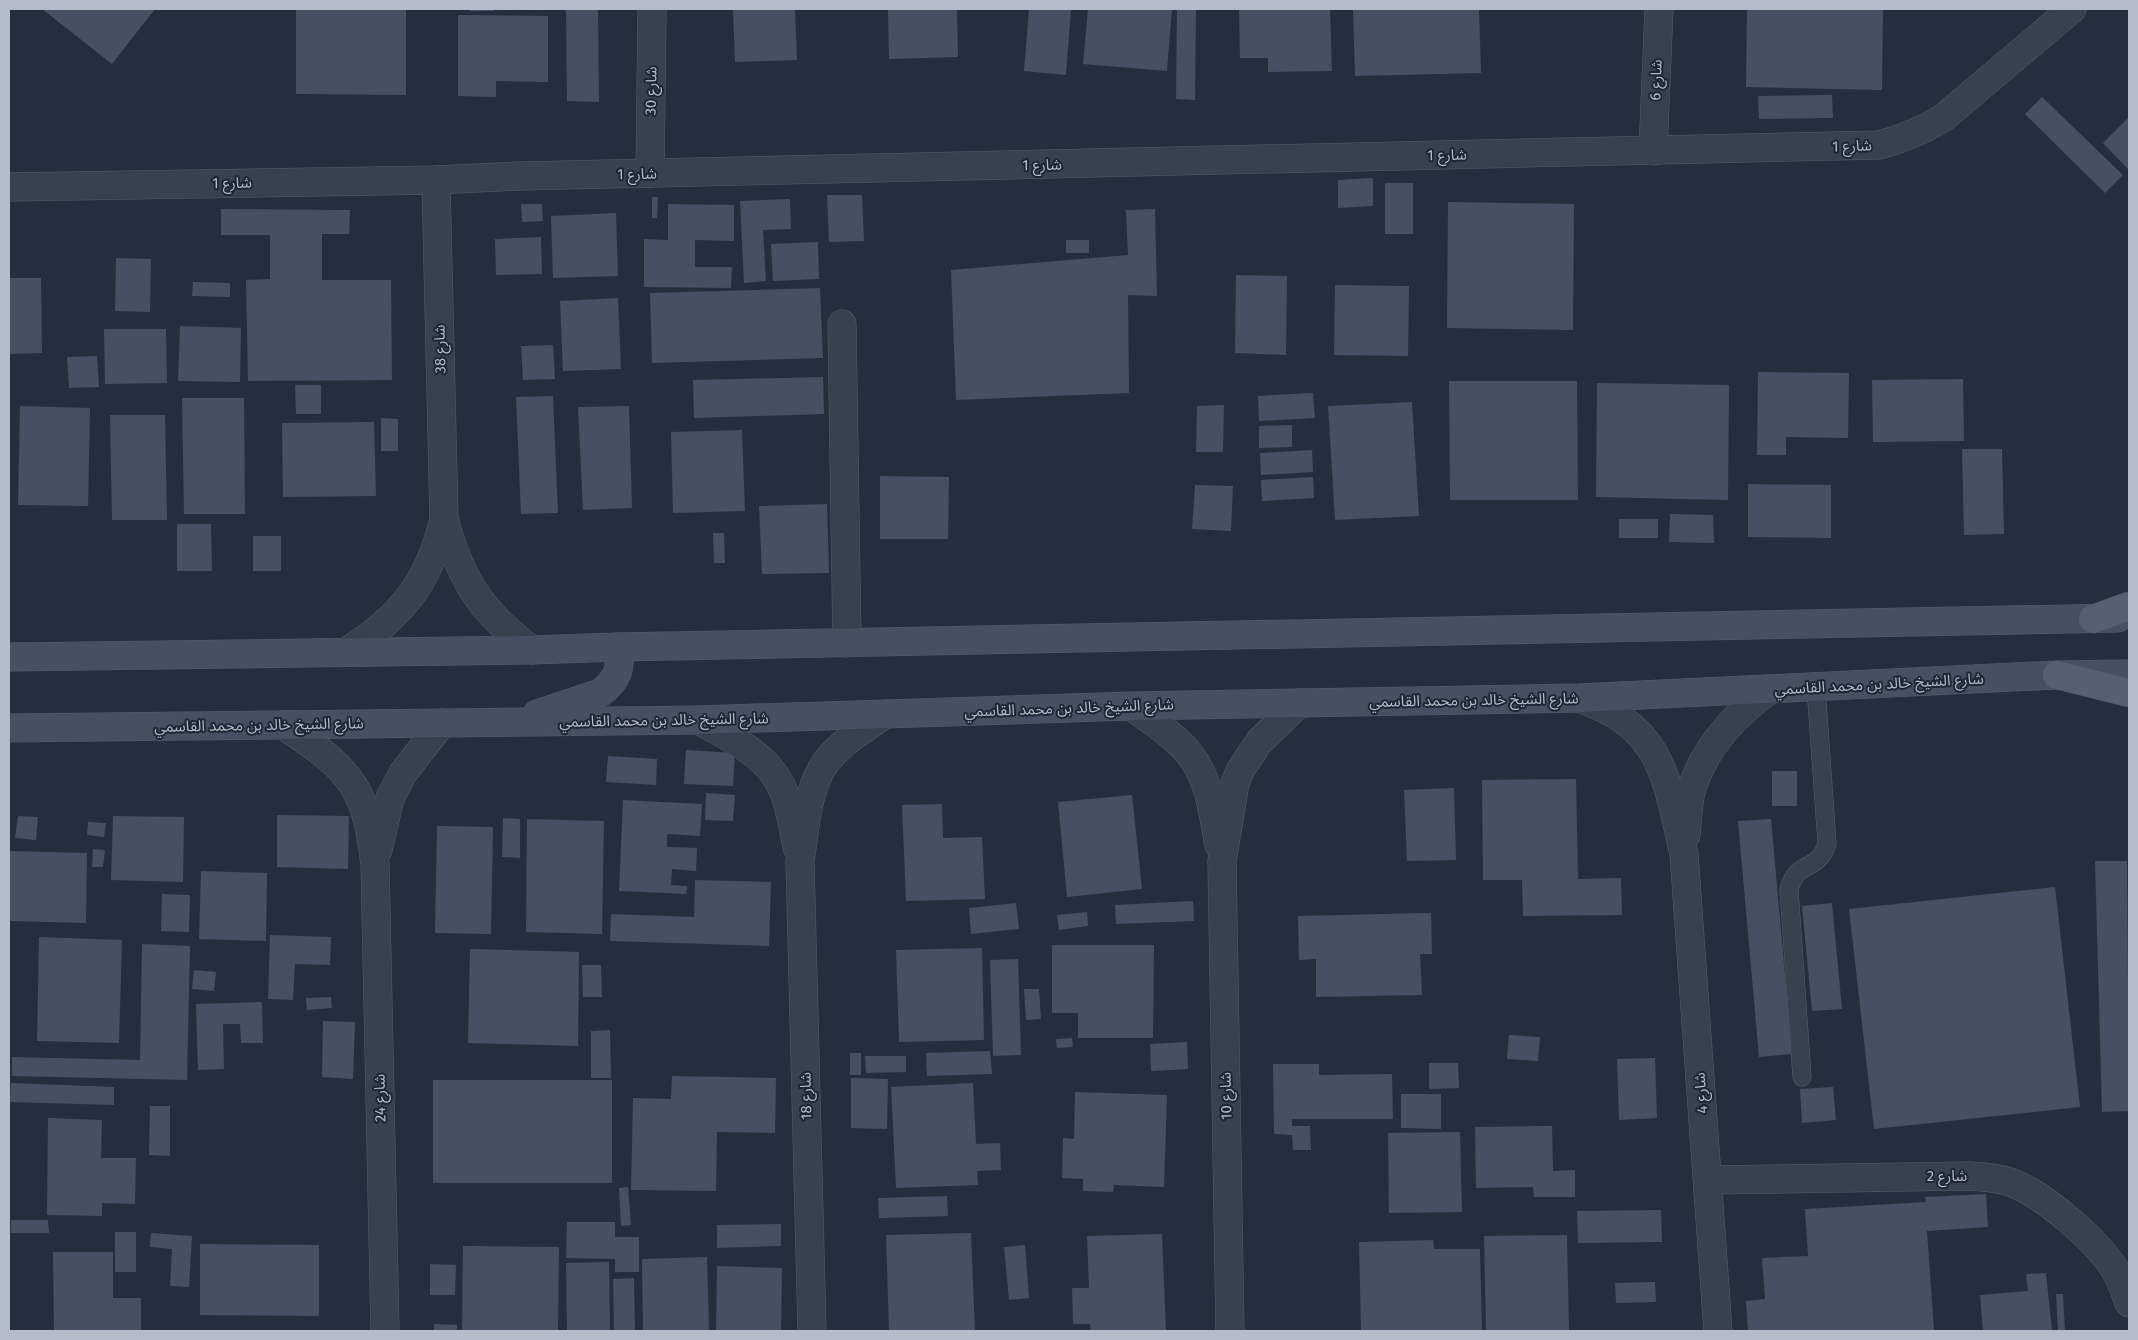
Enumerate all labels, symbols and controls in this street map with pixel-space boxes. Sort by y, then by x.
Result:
street label: شارع 6 [1646,59,1669,101]
street label: شارع 30 [642,66,663,116]
street label: شارع 1 [1832,136,1872,159]
street label: شارع 1 [1427,146,1467,167]
street label: شارع 1 [1022,156,1062,177]
street label: شارع 1 [617,165,657,186]
street label: شارع 1 [212,174,252,195]
street label: شارع 38 [431,324,452,374]
street label: شارع الشيخ خالد بن محمد القاسمي [1774,670,1984,701]
street label: شارع الشيخ خالد بن محمد القاسمي [1369,689,1579,714]
street label: شارع الشيخ خالد بن محمد القاسمي [964,695,1174,724]
street label: شارع الشيخ خالد بن محمد القاسمي [559,709,769,734]
street label: شارع الشيخ خالد بن محمد القاسمي [154,714,364,739]
street label: شارع 4 [1691,1071,1714,1114]
street label: شارع 18 [797,1072,818,1120]
street label: شارع 10 [1217,1072,1238,1120]
street label: شارع 24 [371,1073,392,1122]
street label: شارع 2 [1927,1167,1968,1188]

